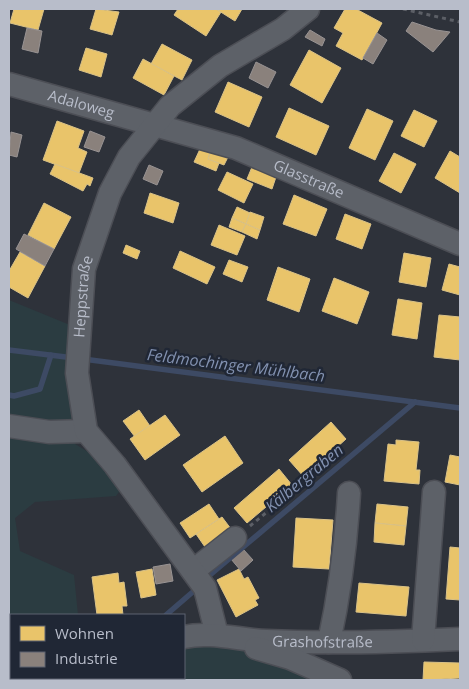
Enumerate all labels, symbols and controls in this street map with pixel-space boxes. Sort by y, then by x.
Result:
street label: Adaloweg [46,85,117,122]
street label: Glasstraße [271,154,348,202]
street label: Heppstraße [68,252,97,338]
water label: Feldmochinger Mühlbach [146,343,326,387]
water label: Kälbergraben [260,439,348,517]
legend [10,614,185,679]
text: Wohnen [55,623,114,643]
street label: Grashofstraße [272,630,373,651]
text: Industrie [55,648,118,668]

